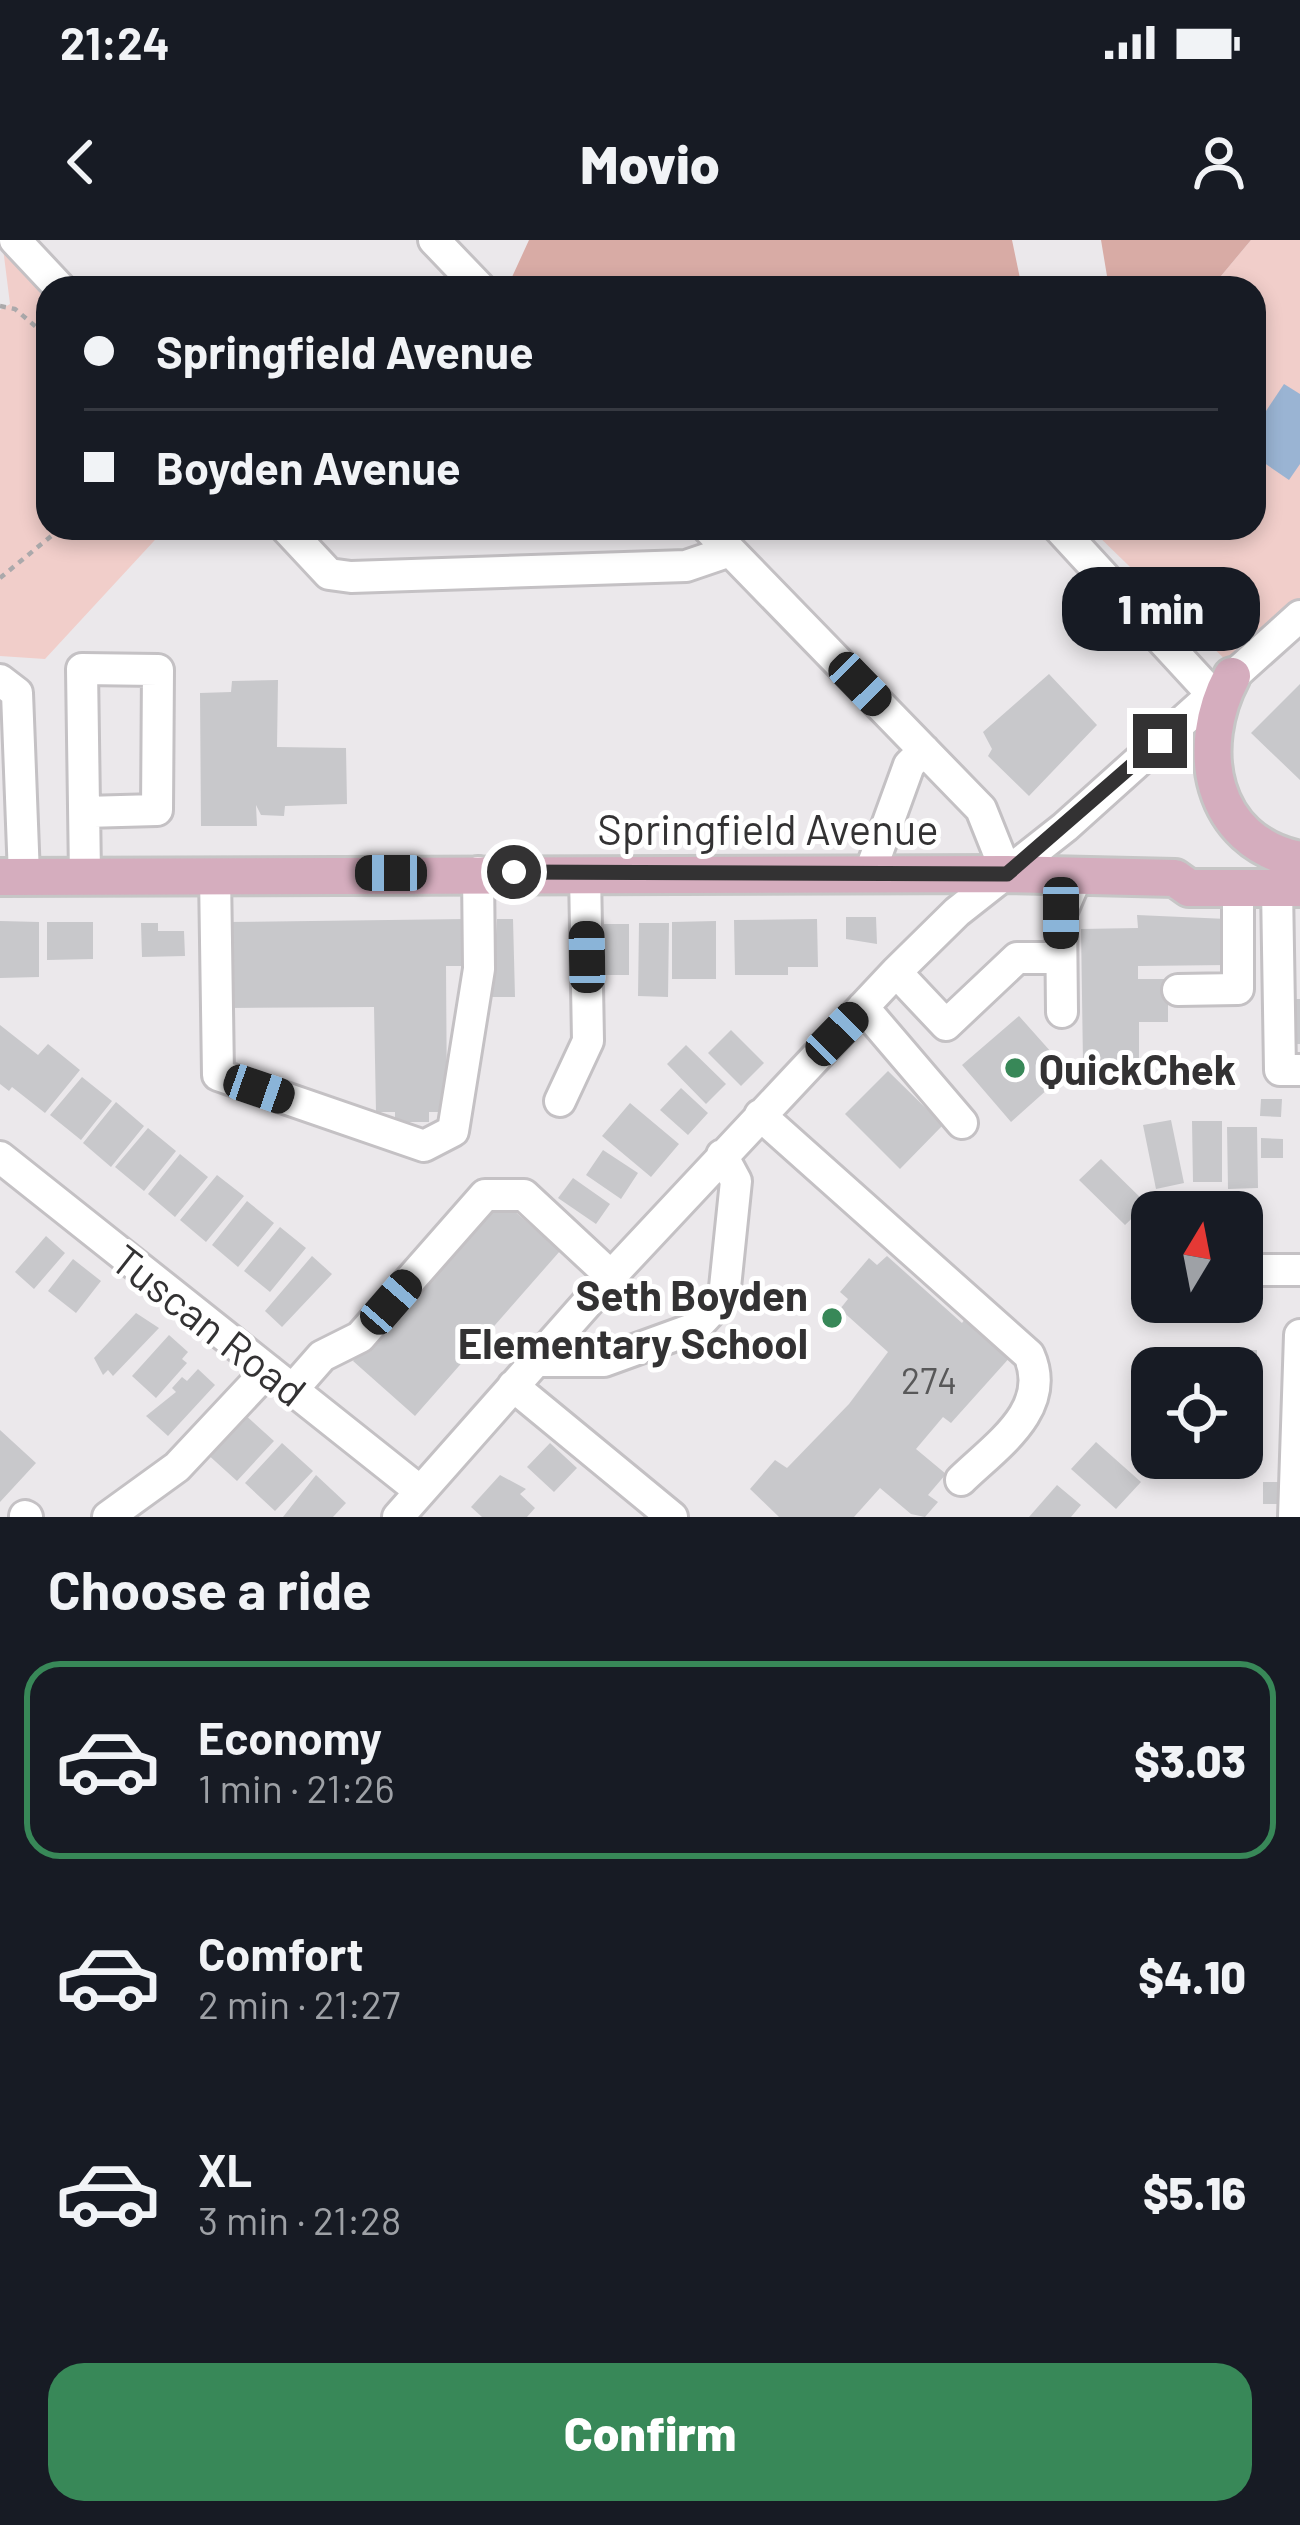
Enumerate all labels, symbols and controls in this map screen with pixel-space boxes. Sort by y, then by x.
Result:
text: 21:24 [60,15,170,69]
icon: back [48,129,114,195]
icon: person [1186,129,1252,195]
text: Movio [580,130,720,195]
text: Springfield Avenue [156,324,534,378]
text: Boyden Avenue [156,440,461,494]
callout: 1 min [1061,567,1259,651]
text: 1 min [1118,585,1204,632]
car [822,646,898,722]
route end [1133,714,1187,768]
street label: Springfield Avenue [597,803,939,854]
route start [487,845,541,899]
car [355,855,427,891]
car [1043,877,1079,949]
car [568,921,606,993]
car [799,996,875,1072]
place label: QuickChek [1039,1043,1236,1093]
marker: QuickChek [1002,1055,1028,1081]
car [219,1060,299,1118]
north arrow [1131,1191,1263,1323]
map controls [1131,1191,1263,1479]
street label: Tuscan Road [103,1233,317,1415]
car [354,1263,428,1341]
place label: Seth Boyden Elementary School [458,1269,808,1368]
marker: Seth Boyden Elementary School [819,1305,845,1331]
button: locate [1131,1347,1263,1479]
house number: 274 [901,1358,957,1401]
text: Choose a ride [48,1556,372,1621]
icon: car [54,1706,162,1814]
text: Economy [198,1710,382,1764]
text: $3.03 [1134,1733,1246,1787]
text: 1 min · 21:26 [198,1764,395,1811]
icon: car [54,1922,162,2030]
text: Comfort [198,1926,364,1980]
text: $4.10 [1138,1949,1246,2003]
text: 2 min · 21:27 [198,1980,400,2027]
icon: car [54,2138,162,2246]
text: XL [198,2142,252,2196]
text: $5.16 [1143,2165,1246,2219]
text: 3 min · 21:28 [198,2196,401,2243]
button: Confirm [48,2363,1252,2501]

